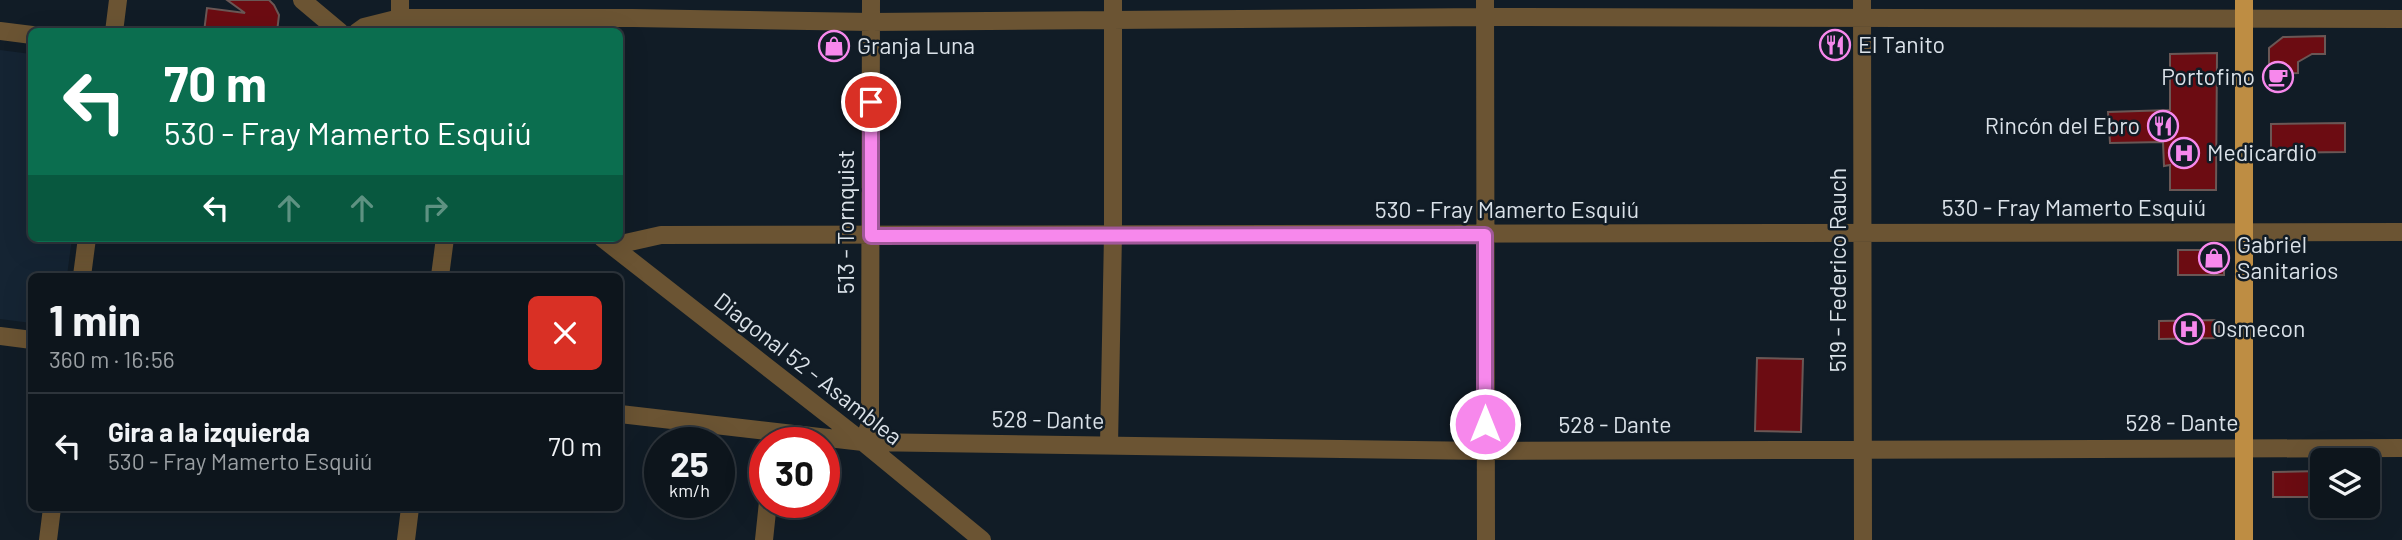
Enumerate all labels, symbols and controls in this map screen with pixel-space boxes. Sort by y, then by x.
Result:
restaurant icon: El Tanito [1818,28,1852,62]
shop icon: Granja Luna [817,29,851,63]
place label: El Tanito [1858,30,1945,58]
place label: Granja Luna [857,31,975,59]
text: 70 m [164,53,267,112]
icon: left [49,56,140,147]
cafe icon: Portofino [2261,60,2295,94]
place label: Portofino [2161,62,2255,90]
pin [841,72,901,132]
icon: arrive [852,83,890,121]
restaurant icon: Rincón del Ebro [2146,109,2180,143]
place label: Rincón del Ebro [1985,111,2140,139]
text: 530 - Fray Mamerto Esquiú [164,113,532,151]
hospital icon: Medicardio [2167,136,2201,170]
place label: Medicardio [2207,138,2317,166]
street label: 513 - Tornquist [831,150,859,294]
street label: 519 - Federico Rauch [1823,168,1851,372]
icon: left [197,189,235,227]
icon: ahead [270,189,308,227]
icon: ahead [343,189,381,227]
icon: right [416,189,454,227]
street label: 530 - Fray Mamerto Esquiú [1942,193,2206,221]
street label: 530 - Fray Mamerto Esquiú [1375,195,1639,223]
place label: Gabriel Sanitarios [2237,230,2338,284]
shop icon: Gabriel Sanitarios [2197,241,2231,275]
street label: Diagonal 52 - Asamblea [709,286,908,450]
text: 1 min [49,294,141,344]
button: close [528,296,602,370]
hospital icon: Osmecon [2172,312,2206,346]
place label: Osmecon [2212,314,2305,342]
text: 360 m · 16:56 [49,345,175,373]
position arrow [1448,387,1522,461]
street label: 528 - Dante [991,404,1105,434]
street label: 528 - Dante [2126,408,2238,436]
street label: 528 - Dante [1559,410,1671,438]
text: Gira a la izquierda [108,416,310,447]
icon: left [49,427,87,465]
speed limit sign: 30 [749,427,840,518]
text: 70 m [548,430,602,461]
text: 25 [670,442,709,484]
text: 530 - Fray Mamerto Esquiú [108,447,372,475]
map controls [2310,448,2380,518]
button: layers [2310,448,2380,518]
text: km/h [669,479,710,501]

